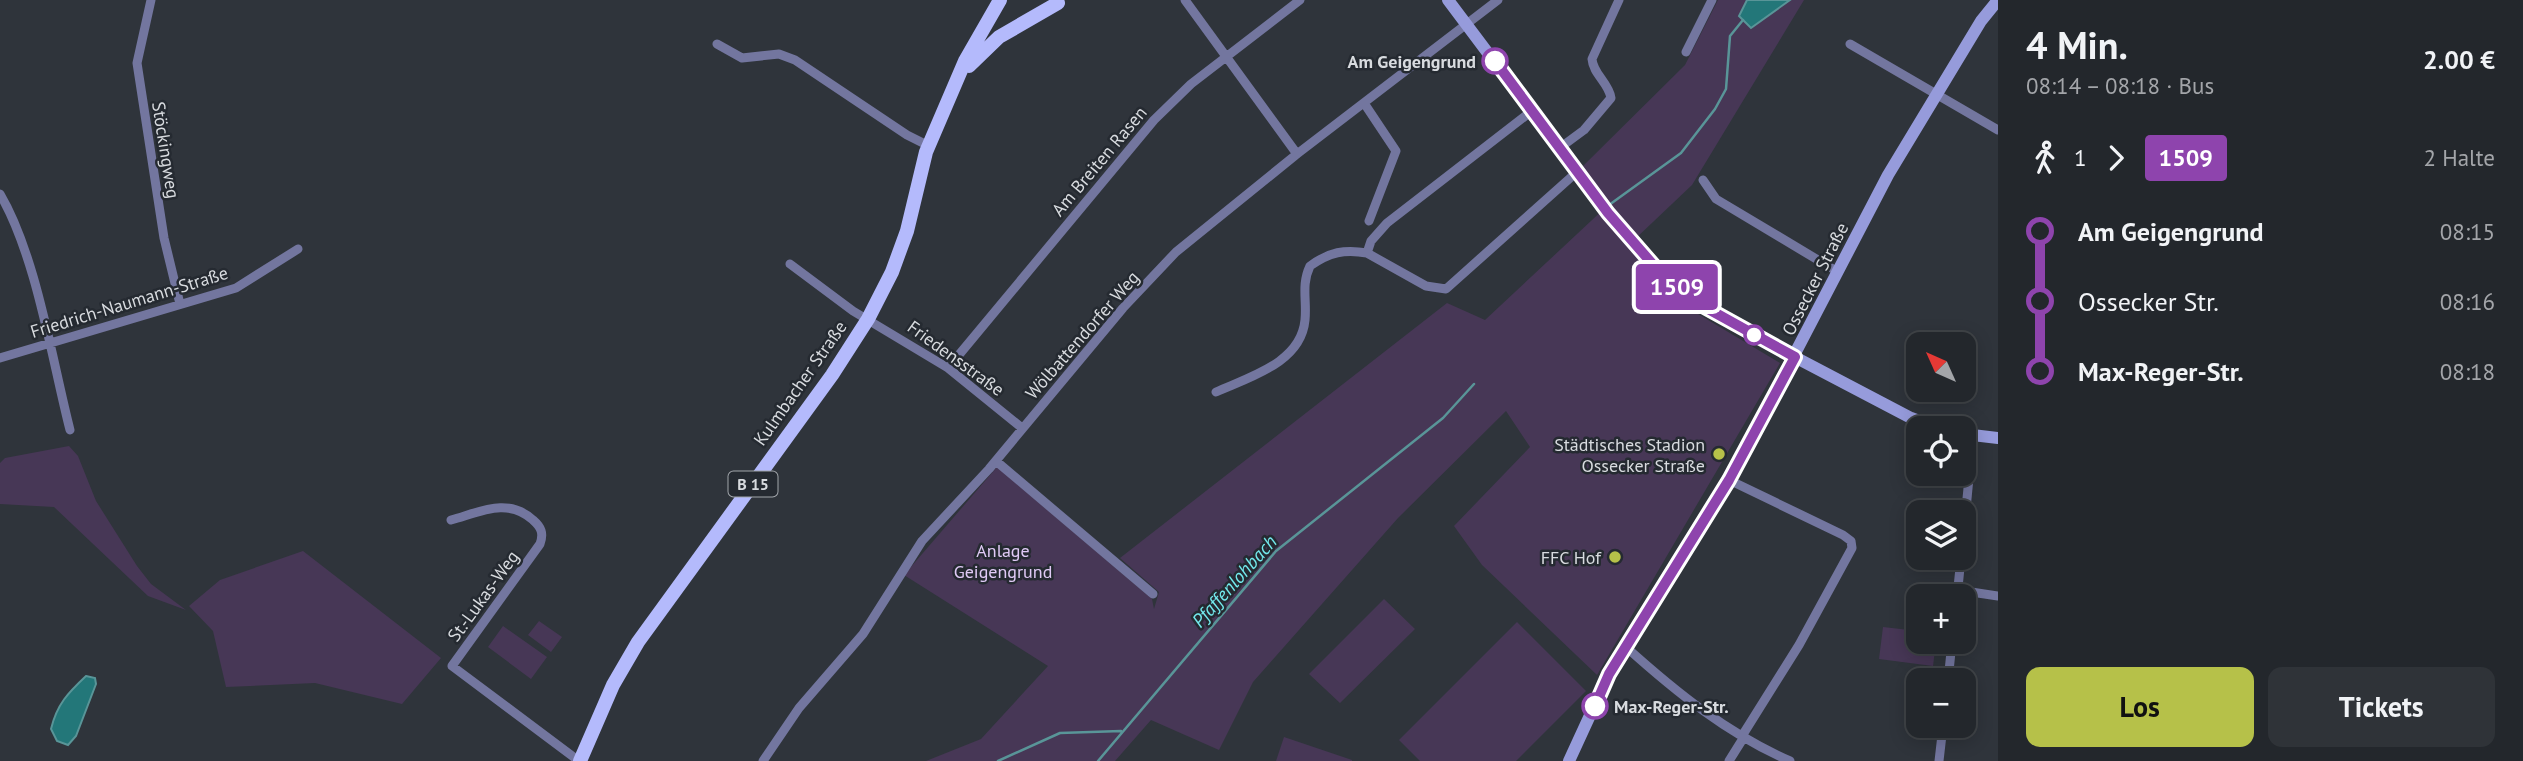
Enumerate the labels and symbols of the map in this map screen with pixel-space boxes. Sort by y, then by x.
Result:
marker: Am Geigengrund [1482,48,1508,74]
place label: Am Geigengrund [1348,50,1476,73]
street label: Stöckingweg [147,100,185,200]
street label: Am Breiten Rasen [1046,101,1152,221]
street label: Ossecker Straße [1777,219,1853,339]
street label: Friedrich-Naumann-Straße [27,261,231,343]
line badge: 1509 [1628,264,1726,310]
street label: Wölbattendorfer Weg [1020,266,1144,404]
street label: Friedensstraße [903,315,1009,401]
street label: Kulmbacher Straße [748,316,852,450]
unlabelled marker [1744,325,1764,345]
north arrow [1906,332,1976,402]
place label: Städtisches Stadion Ossecker Straße [1554,433,1705,477]
marker: Städtisches Stadion Ossecker Straße [1711,446,1727,462]
road number: B 15 [728,471,778,496]
water label: Pfaffenlohbach [1186,530,1282,632]
park label: Anlage Geigengrund [954,539,1052,583]
street label: St.-Lukas-Weg [442,546,524,646]
place label: FFC Hof [1541,546,1602,569]
marker: FFC Hof [1607,549,1623,565]
marker: Max-Reger-Str. [1582,693,1608,719]
place label: Max-Reger-Str. [1614,695,1729,718]

